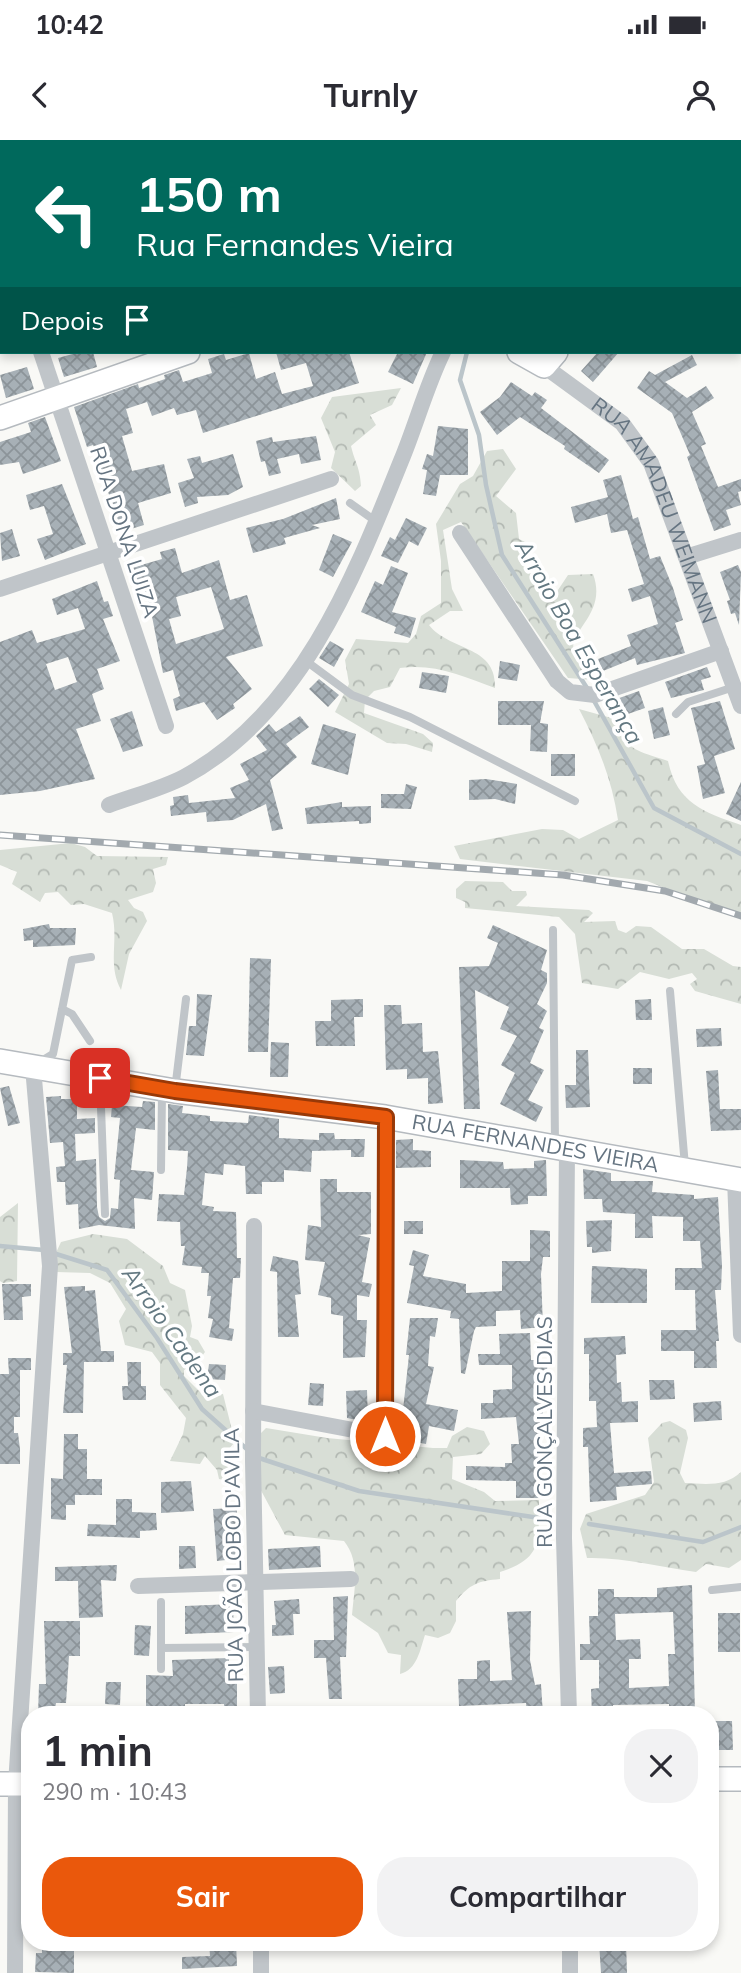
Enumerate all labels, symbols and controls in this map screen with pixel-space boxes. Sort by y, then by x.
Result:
text: 10:42 [35,8,104,41]
text: Turnly [323,75,418,115]
icon: back [21,76,59,114]
icon: person [682,76,720,114]
text: 150 m [136,163,282,224]
icon: left [21,168,112,259]
text: Rua Fernandes Vieira [136,224,454,264]
icon: arrive [118,301,156,339]
text: Depois [21,304,104,337]
street label: RUA AMADEU WEIMANN [587,391,723,627]
street label: RUA DONA LUIZA [85,443,165,621]
water label: Arroio Boa Esperança [509,533,650,749]
pin [70,1048,130,1108]
icon: arrive [81,1059,119,1097]
street label: RUA FERNANDES VIEIRA [410,1108,662,1177]
water label: Arroio Cadena [116,1260,229,1403]
street label: RUA GONÇALVES DIAS [531,1316,557,1548]
position arrow [348,1399,422,1473]
street label: RUA JOÃO LOBO D'AVILA [218,1427,248,1682]
text: 1 min [42,1724,153,1777]
button: close [624,1729,698,1803]
text: 290 m · 10:43 [42,1777,187,1806]
button: Sair [42,1857,363,1937]
button: Compartilhar [377,1857,698,1937]

